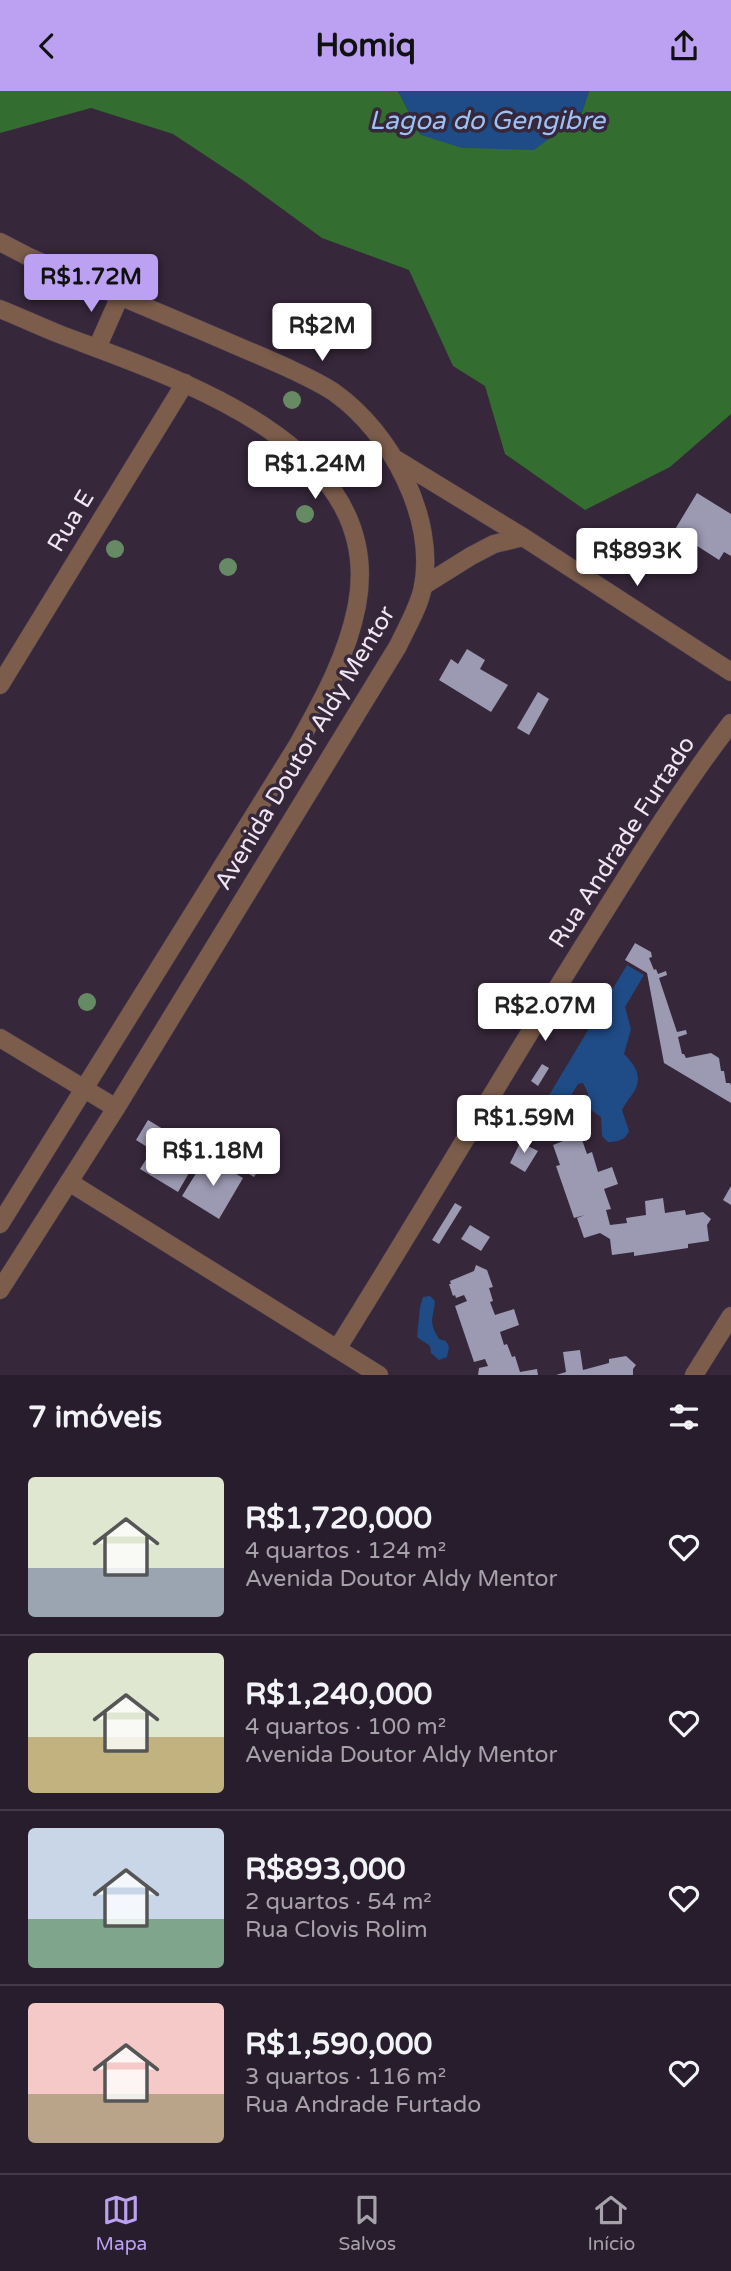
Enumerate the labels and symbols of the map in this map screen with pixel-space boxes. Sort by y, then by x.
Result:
water label: Lagoa do Gengibre [369,105,606,136]
pin: R$1.72M [26,255,156,314]
pin: R$2M [281,303,363,363]
pin: R$1.24M [250,441,380,501]
street label: Rua E [41,485,101,557]
pin: R$893K [580,529,694,588]
street label: Avenida Doutor Aldy Mentor [209,600,402,895]
street label: Rua Andrade Furtado [543,731,701,953]
pin: R$2.07M [480,983,610,1043]
pin: R$1.59M [459,1095,589,1155]
pin: R$1.18M [148,1129,278,1188]

